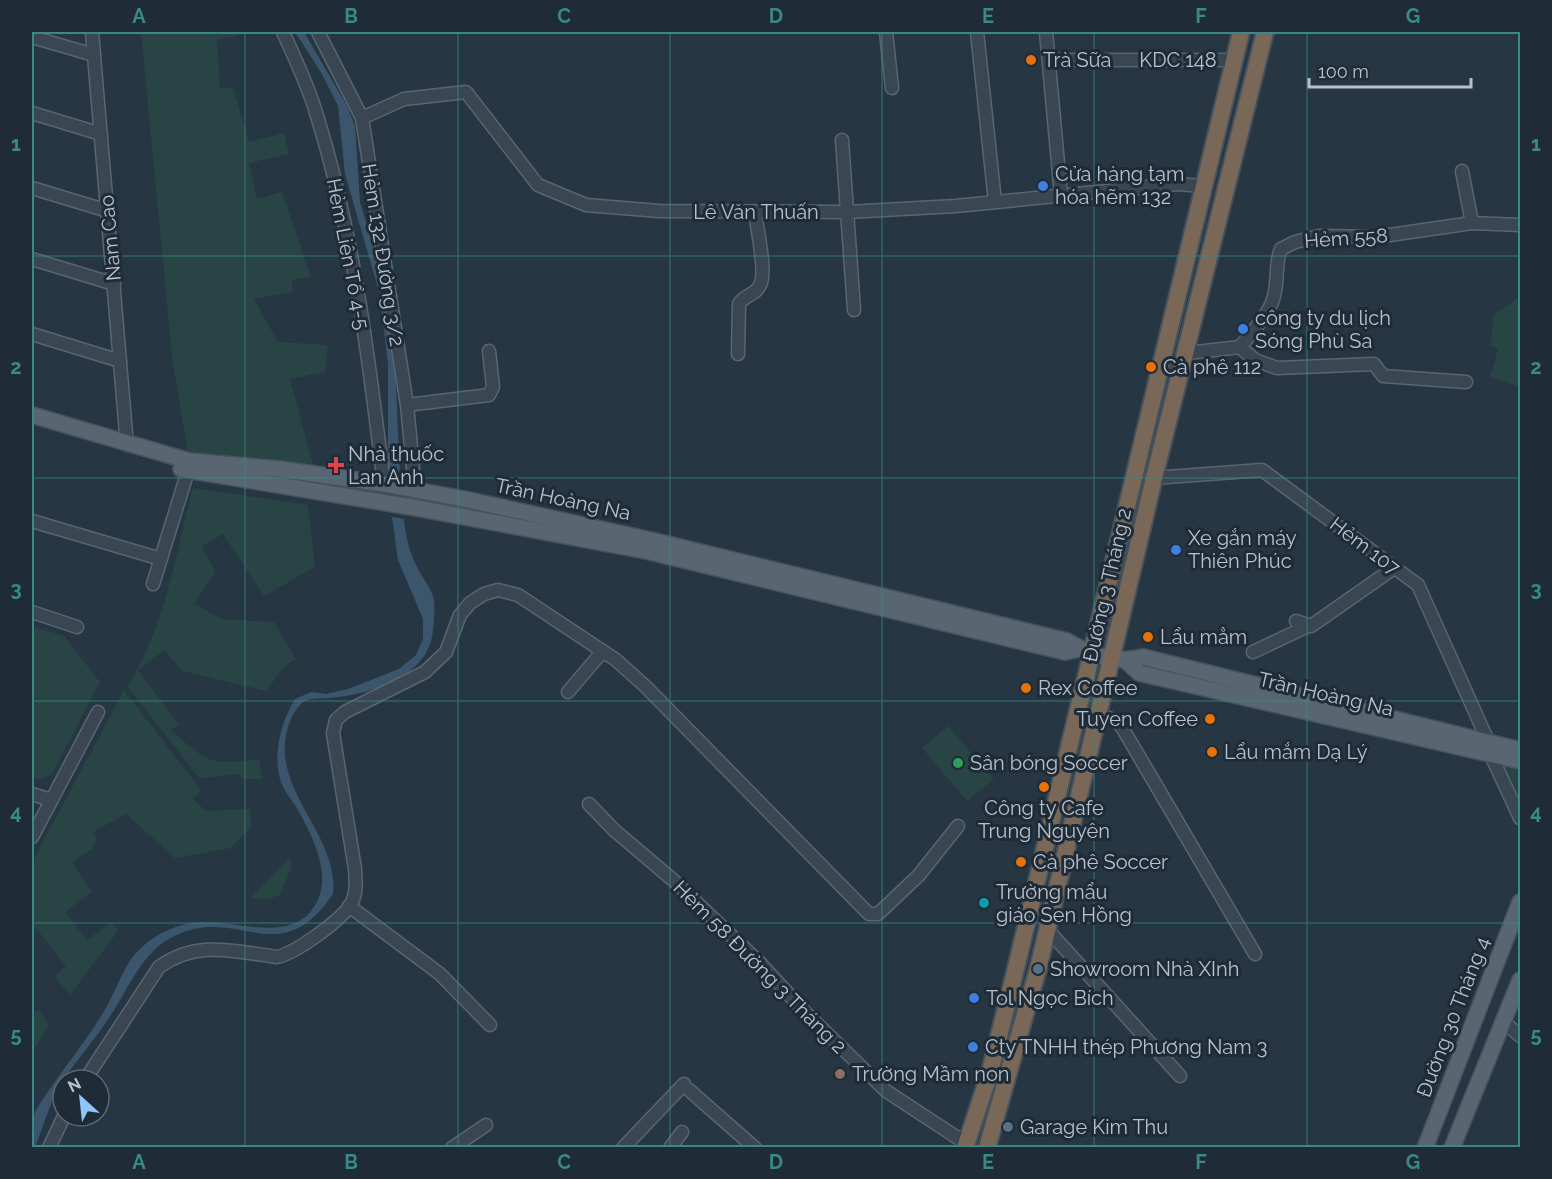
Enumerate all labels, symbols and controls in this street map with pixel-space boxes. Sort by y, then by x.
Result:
text: A [132,4,146,28]
text: B [344,4,358,28]
text: C [557,4,571,28]
text: D [769,4,783,28]
text: E [982,4,994,28]
text: F [1195,4,1207,28]
text: G [1406,4,1420,28]
place label: Trà Sữa [1043,48,1111,72]
street label: KDC 148 [1139,48,1217,72]
scale bar [1309,51,1471,89]
marker: Trà Sữa [1024,53,1038,67]
text: 100 m [1318,61,1369,82]
text: 1 [11,132,21,156]
text: 1 [1531,132,1541,156]
street label: Hẻm 132 Đường 3/2 [357,162,409,348]
place label: Cửa hàng tạm hóa hẽm 132 [1055,162,1184,209]
street label: Hẻm Liên Tổ 4-5 [322,176,374,332]
marker: Cửa hàng tạm hóa hẽm 132 [1036,179,1050,193]
street label: Nam Cao [94,194,126,282]
street label: Lê Văn Thuấn [693,200,819,224]
street label: Hẻm 558 [1303,223,1389,253]
place label: công ty du lịch Sóng Phù Sa [1255,306,1391,353]
marker: công ty du lịch Sóng Phù Sa [1236,322,1250,336]
text: 2 [10,355,22,379]
place label: Cà phê 112 [1163,355,1261,379]
text: 2 [1530,355,1542,379]
marker: Cà phê 112 [1144,360,1158,374]
place label: Nhà thuốc Lan Anh [348,442,444,489]
marker: Nhà thuốc Lan Anh [329,458,343,472]
street label: Trần Hoàng Na [493,473,633,525]
street label: Đường 3 Tháng 2 [1078,506,1136,664]
street label: Hẻm 107 [1325,512,1405,580]
place label: Xe gắn máy Thiên Phúc [1188,526,1297,573]
marker: Xe gắn máy Thiên Phúc [1169,543,1183,557]
text: 3 [10,577,22,601]
text: 3 [1530,577,1542,601]
place label: Lẩu mẳm [1160,625,1247,649]
marker: Lẩu mẳm [1141,630,1155,644]
street label: Trần Hoàng Na [1256,667,1396,721]
place label: Rex Coffee [1038,676,1138,700]
marker: Rex Coffee [1019,681,1033,695]
place label: Tuyen Coffee [1076,707,1198,731]
marker: Tuyen Coffee [1203,712,1217,726]
place label: Lẩu mắm Dạ Lý [1224,740,1368,764]
marker: Lẩu mắm Dạ Lý [1205,745,1219,759]
place label: Sân bóng Soccer [970,751,1128,775]
marker: Sân bóng Soccer [951,756,965,770]
marker: Công ty Cafe Trung Nguyên [1037,780,1051,794]
place label: Công ty Cafe Trung Nguyên [978,796,1110,843]
text: 4 [10,800,22,824]
text: 4 [1530,800,1542,824]
place label: Cà phê Soccer [1033,850,1168,874]
marker: Cà phê Soccer [1014,855,1028,869]
street label: Hẻm 58 Đường 3 Tháng 2 [669,876,851,1058]
place label: Trường mẩu giáo Sen Hồng [996,880,1132,927]
marker: Trường mẩu giáo Sen Hồng [977,896,991,910]
street label: Đường 30 Tháng 4 [1411,933,1495,1100]
place label: Showroom Nhà XInh [1050,957,1239,981]
marker: Showroom Nhà XInh [1031,962,1045,976]
place label: Tol Ngọc Bích [986,986,1114,1010]
marker: Tol Ngọc Bích [967,991,981,1005]
text: 5 [10,1023,22,1047]
text: 5 [1530,1023,1542,1047]
place label: Cty TNHH thép Phương Nam 3 [985,1035,1267,1059]
marker: Cty TNHH thép Phương Nam 3 [966,1040,980,1054]
place label: Trường Mầm non [852,1062,1009,1086]
marker: Trường Mầm non [833,1067,847,1081]
north arrow [51,1068,111,1128]
text: N [65,1074,84,1096]
place label: Garage Kim Thu [1020,1115,1168,1139]
marker: Garage Kim Thu [1001,1120,1015,1134]
text: A [132,1150,146,1174]
text: B [344,1150,358,1174]
text: C [557,1150,571,1174]
text: D [769,1150,783,1174]
text: E [982,1150,994,1174]
text: F [1195,1150,1207,1174]
text: G [1406,1150,1420,1174]

